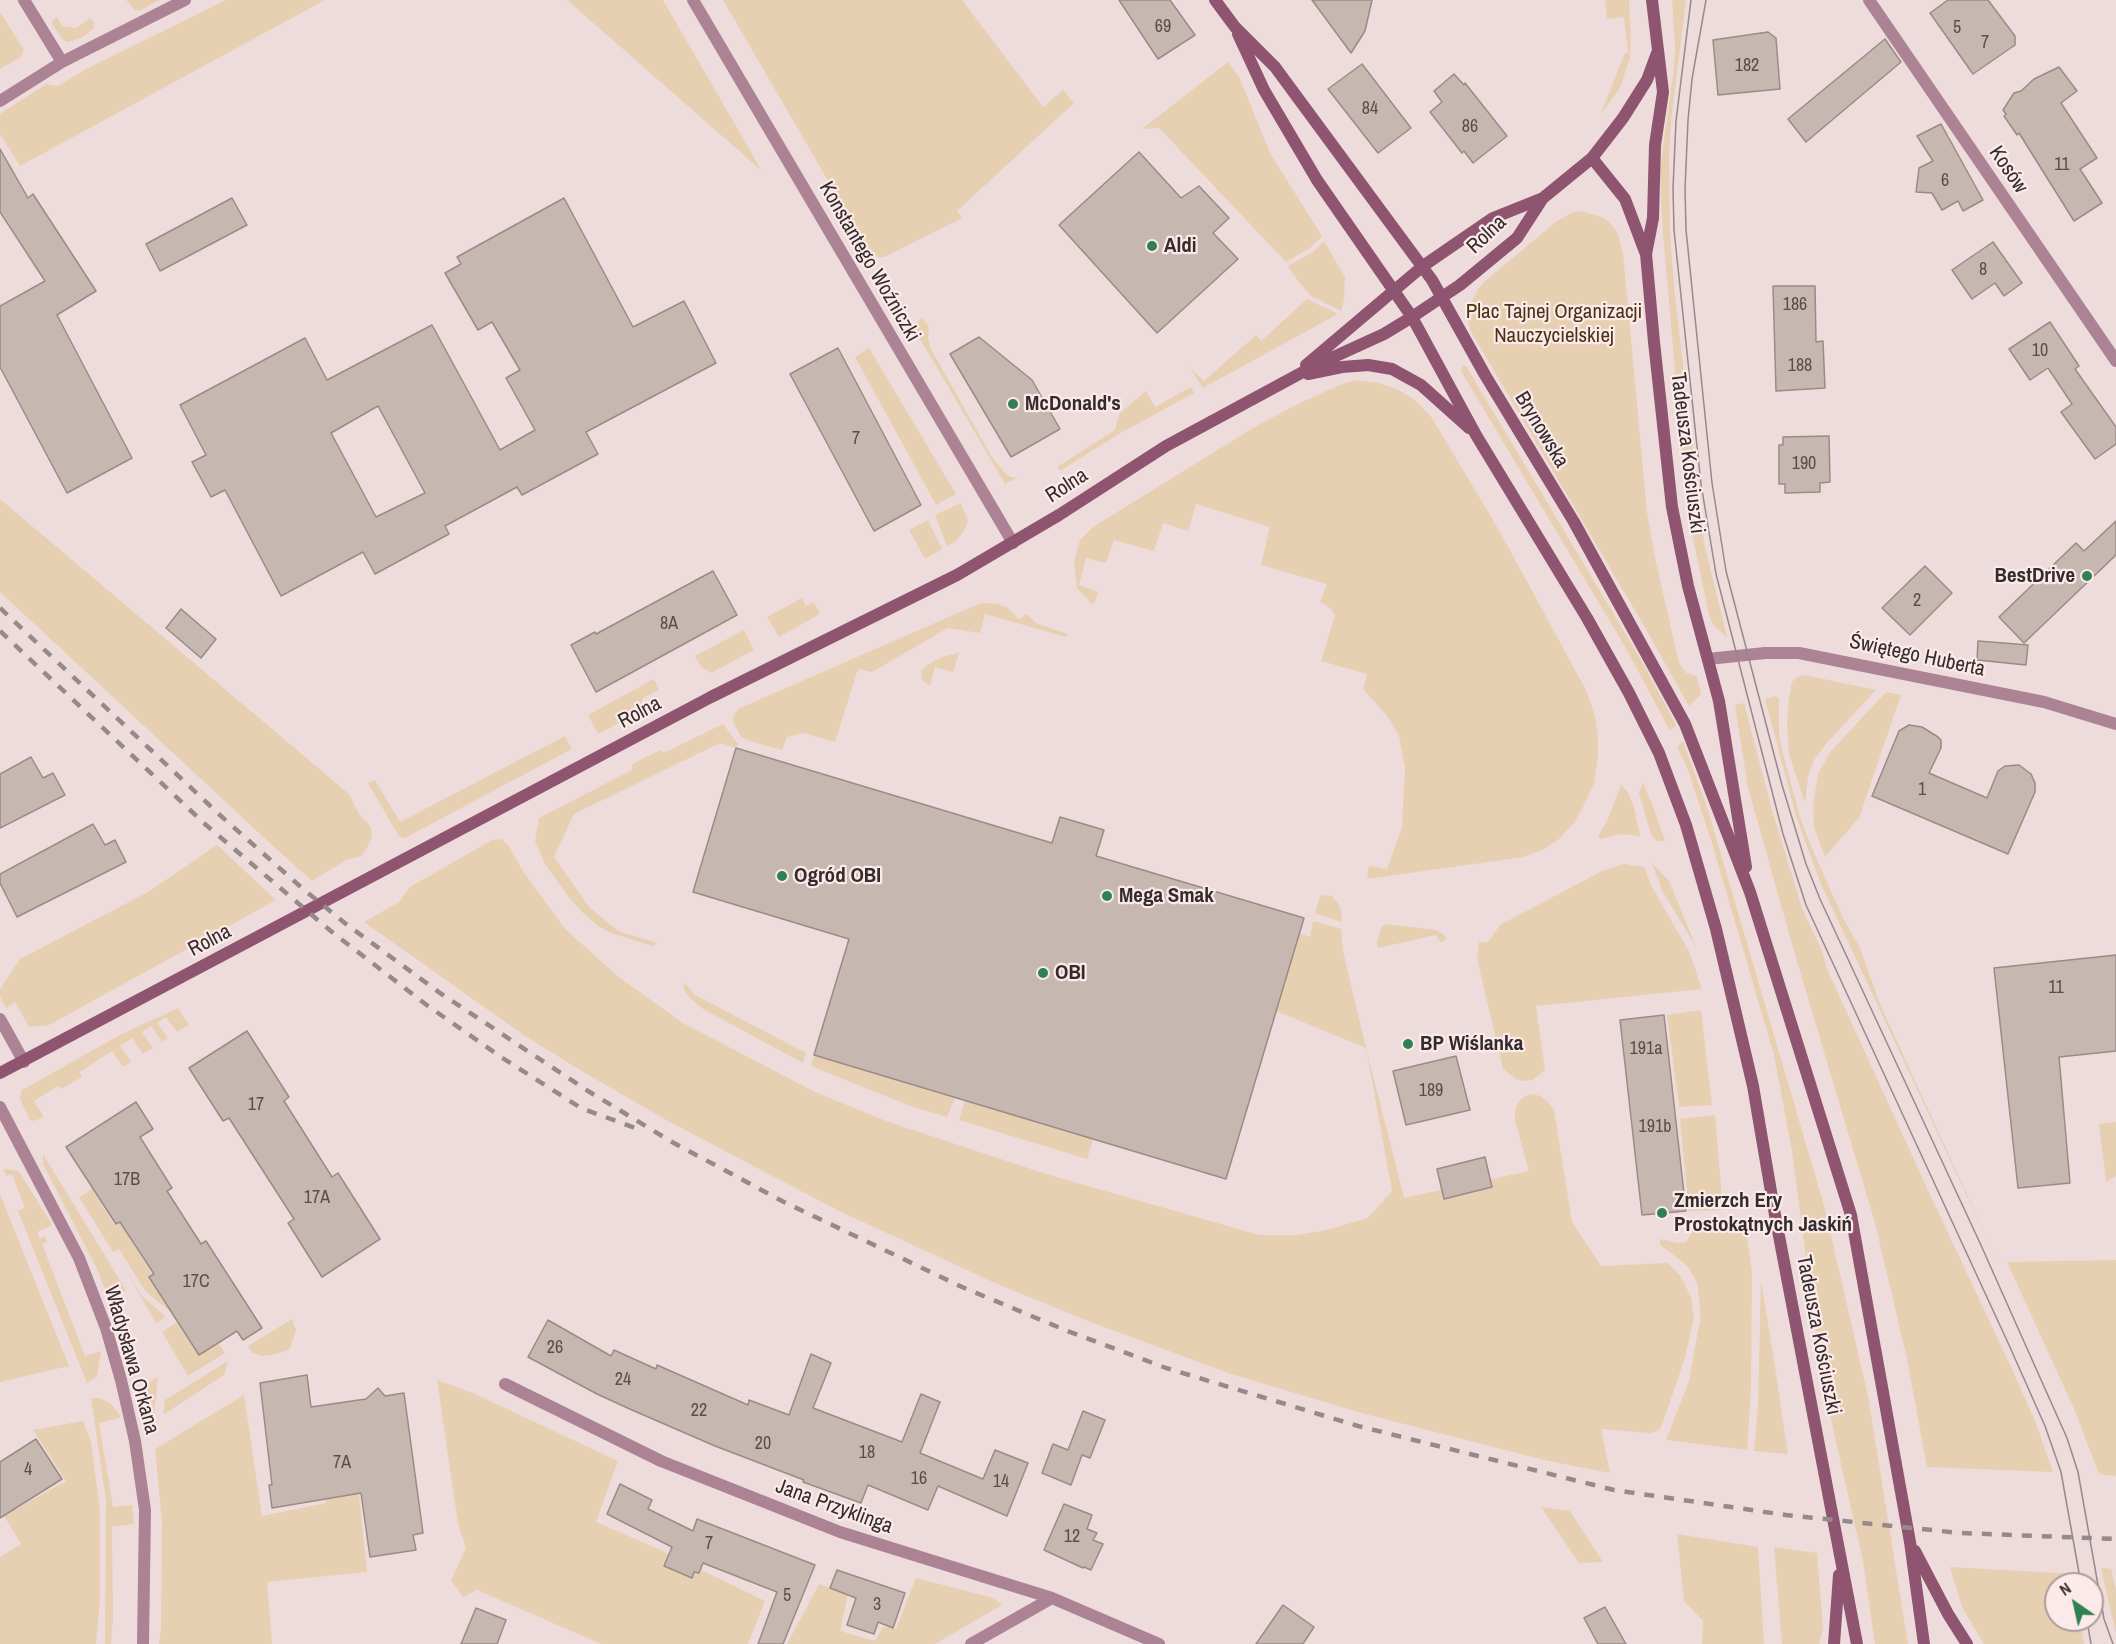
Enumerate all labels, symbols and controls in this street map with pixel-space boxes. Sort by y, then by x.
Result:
house number: 69 [1155,16,1171,38]
house number: 5 [1953,17,1961,39]
house number: 7 [1981,32,1989,54]
house number: 182 [1735,55,1759,77]
house number: 84 [1362,98,1378,120]
house number: 86 [1462,116,1478,138]
street label: Kosów [1983,142,2033,198]
house number: 11 [2054,154,2070,176]
house number: 6 [1941,170,1949,192]
street label: Konstantego Woźniczki [813,177,925,347]
street label: Rolna [1462,210,1512,260]
place label: Aldi [1164,233,1197,259]
marker: Aldi [1145,239,1159,253]
house number: 8 [1979,259,1987,281]
house number: 186 [1783,294,1807,316]
park label: Plac Tajnej Organizacji Nauczycielskiej [1466,299,1642,349]
house number: 10 [2032,340,2048,362]
house number: 188 [1788,355,1812,377]
street label: Tadeusza Kościuszki [1665,371,1709,535]
street label: Brynowska [1509,387,1573,473]
place label: McDonald's [1025,391,1121,417]
marker: McDonald's [1006,397,1020,411]
house number: 7 [852,428,860,450]
house number: 190 [1792,453,1816,475]
street label: Rolna [1041,463,1093,509]
place label: BestDrive [1995,563,2075,589]
marker: BestDrive [2080,569,2094,583]
house number: 2 [1913,590,1921,612]
house number: 8A [660,613,678,635]
street label: Świętego Huberta [1847,629,1987,683]
street label: Rolna [614,691,666,735]
house number: 1 [1918,779,1926,801]
place label: Ogród OBI [794,863,881,889]
marker: Ogród OBI [775,869,789,883]
place label: Mega Smak [1119,883,1214,909]
marker: Mega Smak [1100,889,1114,903]
street label: Rolna [184,919,236,963]
place label: OBI [1055,960,1086,986]
marker: OBI [1036,966,1050,980]
house number: 11 [2048,977,2064,999]
place label: BP Wiślanka [1420,1031,1523,1057]
marker: BP Wiślanka [1401,1037,1415,1051]
house number: 191a [1630,1038,1662,1060]
house number: 189 [1419,1080,1443,1102]
house number: 17 [248,1094,264,1116]
house number: 191b [1639,1116,1671,1138]
house number: 17B [114,1169,140,1191]
house number: 17A [304,1187,330,1209]
place label: Zmierzch Ery Prostokątnych Jaskiń [1674,1188,1852,1238]
marker: Zmierzch Ery Prostokątnych Jaskiń [1655,1206,1669,1220]
street label: Tadeusza Kościuszki [1790,1253,1846,1417]
house number: 17C [182,1271,210,1293]
street label: Władysława Orkana [98,1283,164,1437]
house number: 26 [547,1337,563,1359]
house number: 24 [615,1369,631,1391]
house number: 22 [691,1400,707,1422]
house number: 20 [755,1433,771,1455]
house number: 18 [859,1442,875,1464]
house number: 7A [333,1452,351,1474]
house number: 4 [24,1459,32,1481]
house number: 16 [911,1468,927,1490]
house number: 14 [993,1471,1009,1493]
street label: Jana Przyklinga [772,1474,896,1540]
house number: 12 [1064,1526,1080,1548]
house number: 7 [705,1533,713,1555]
north arrow [2044,1572,2104,1632]
text: N [2055,1577,2075,1601]
house number: 5 [783,1585,791,1607]
house number: 3 [873,1594,881,1616]

